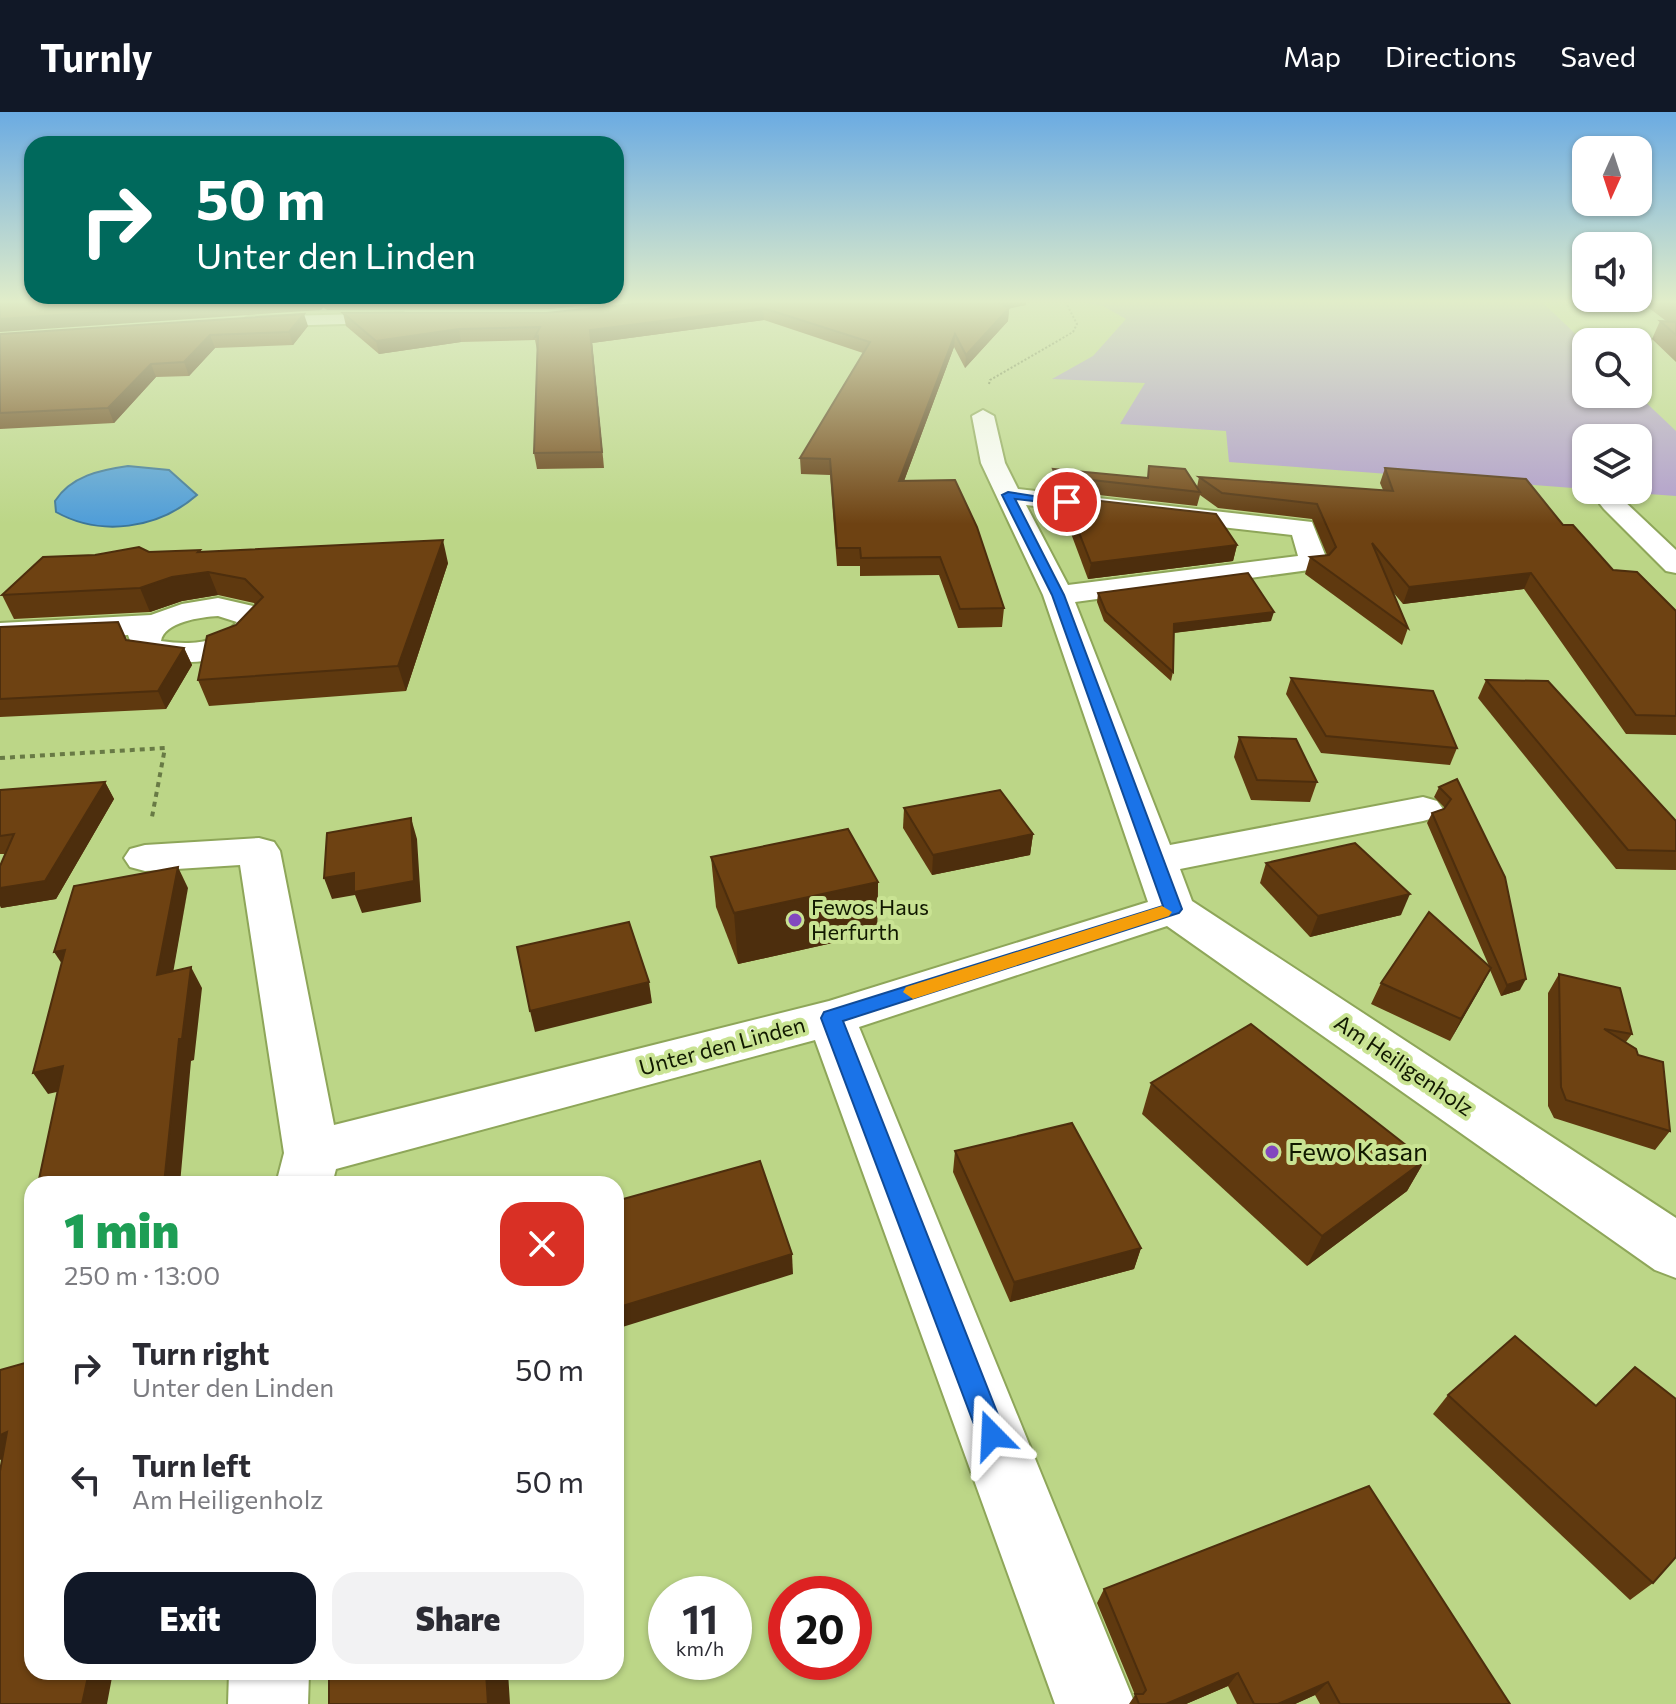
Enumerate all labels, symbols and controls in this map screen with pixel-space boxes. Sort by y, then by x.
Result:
text: Turnly [40,33,153,80]
text: Map [1283,39,1341,73]
text: Directions [1385,39,1516,73]
text: Saved [1560,39,1636,73]
north arrow [1572,136,1652,216]
map controls [1572,136,1652,504]
text: 50 m [196,163,325,232]
icon: right [64,168,168,272]
text: Unter den Linden [196,232,476,276]
button: sound [1572,232,1652,312]
button: search [1572,328,1652,408]
button: layers [1572,424,1652,504]
pin [1033,468,1101,536]
icon: arrive [1045,480,1089,524]
place label: Fewos Haus Herfurth [811,893,929,945]
marker: Fewos Haus Herfurth [786,911,804,929]
street label: Am Heiligenholz [1330,1008,1479,1121]
street label: Unter den Linden [636,1010,808,1081]
place label: Fewo Kasan [1288,1135,1428,1166]
marker: Fewo Kasan [1263,1143,1281,1161]
text: 1 min [64,1199,179,1258]
button: close [500,1202,584,1286]
text: 250 m · 13:00 [64,1259,220,1290]
text: Turn right [132,1334,269,1371]
icon: right [64,1346,108,1390]
text: 50 m [515,1350,584,1387]
text: Unter den Linden [132,1371,334,1402]
position arrow [950,1393,1034,1477]
text: Turn left [132,1446,251,1483]
icon: left [64,1458,108,1502]
text: 50 m [515,1462,584,1499]
text: Am Heiligenholz [132,1483,323,1514]
button: Exit [64,1572,316,1664]
button: Share [332,1572,584,1664]
speed limit sign: 20 [768,1576,872,1680]
text: 11 [682,1593,718,1642]
text: km/h [676,1636,724,1660]

